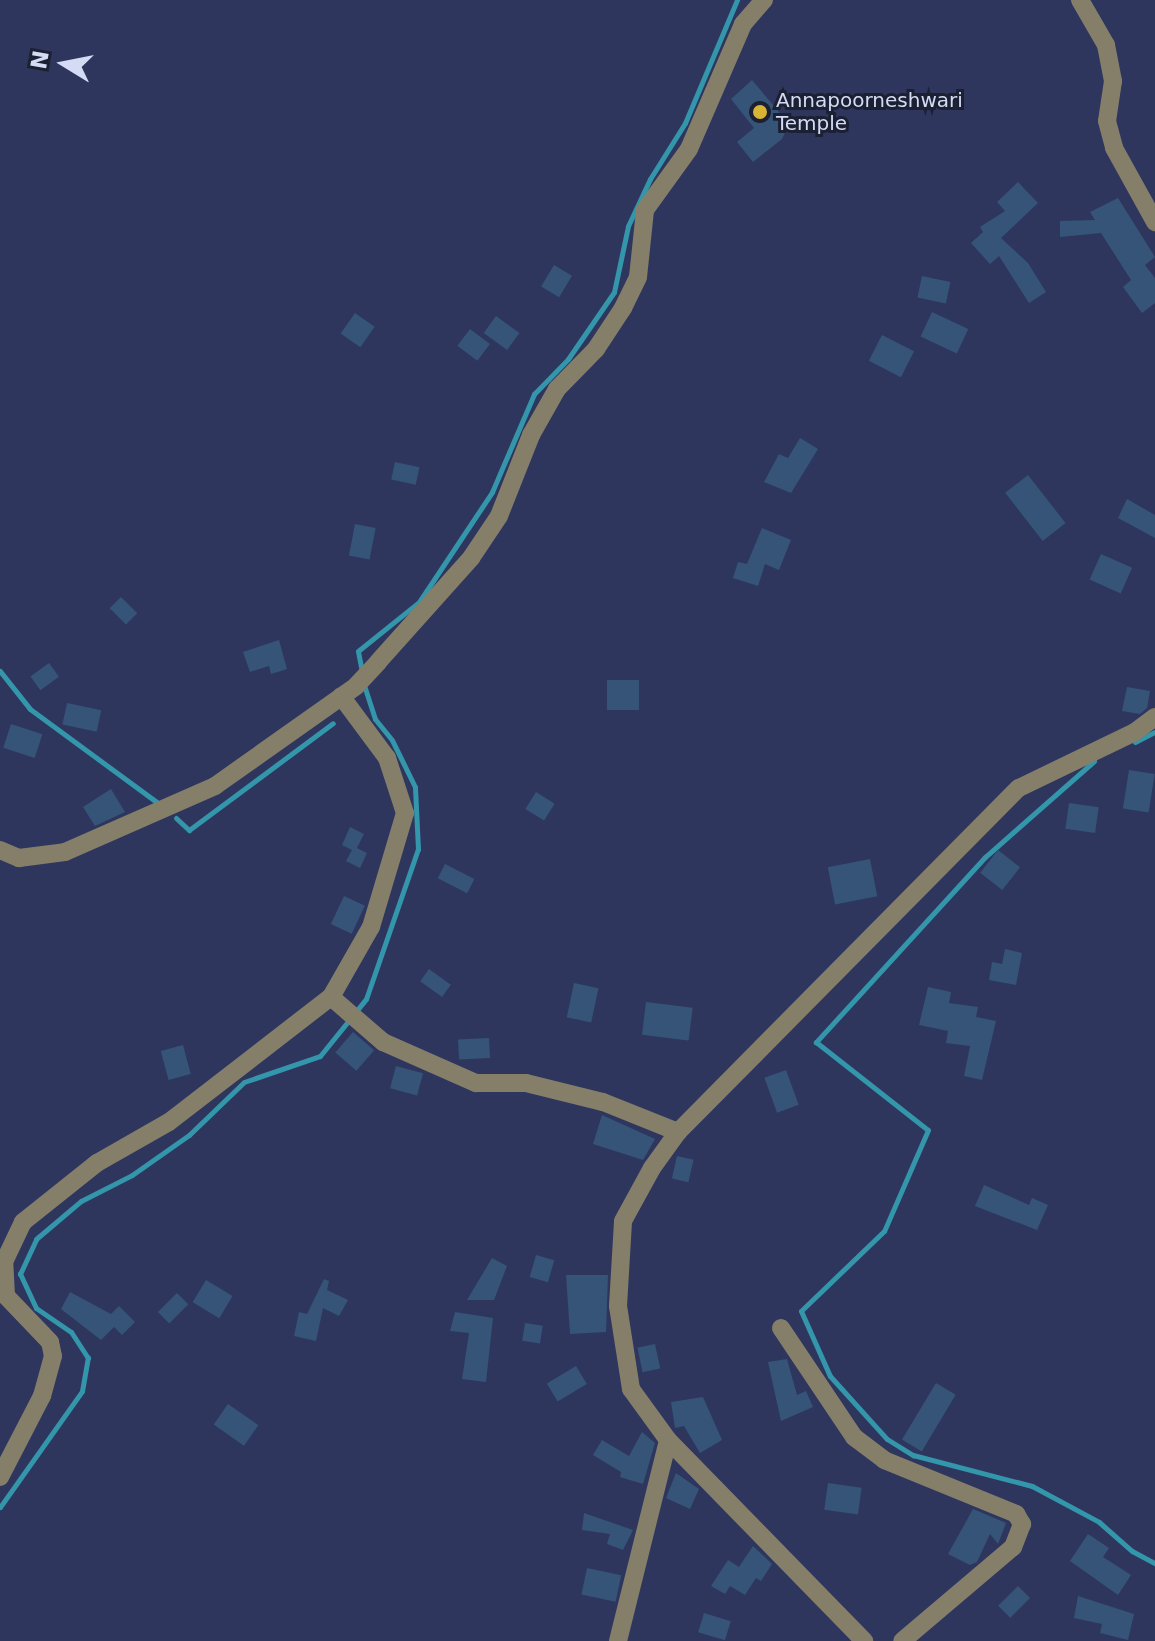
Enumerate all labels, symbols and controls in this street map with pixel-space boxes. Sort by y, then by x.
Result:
north arrow [24,24,104,104]
text: N [26,49,54,71]
place label: Annapoorneshwari Temple [776,88,963,135]
marker: Annapoorneshwari Temple [751,103,769,121]

